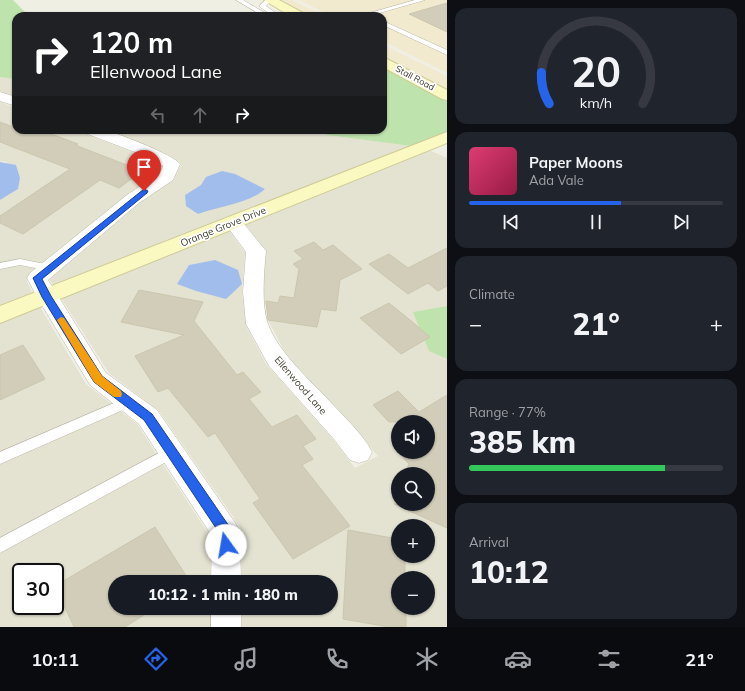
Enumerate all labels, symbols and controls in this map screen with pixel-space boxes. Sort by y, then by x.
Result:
text: 120 m [90,25,173,60]
icon: right [24,28,76,80]
text: 20 [571,45,621,97]
text: Ellenwood Lane [90,60,222,83]
street label: Stall Road [394,63,437,92]
text: km/h [580,93,612,111]
icon: left [147,104,169,126]
icon: ahead [189,104,211,126]
icon: right [231,104,253,126]
pin [127,150,161,191]
text: Paper Moons [529,153,623,172]
icon: arrive [133,156,155,178]
text: Ada Vale [529,172,584,188]
street label: Orange Grove Drive [178,203,268,250]
icon: previous [500,211,522,233]
icon: pause [585,211,607,233]
icon: next [670,211,692,233]
text: Climate [469,286,515,302]
text: 21° [572,305,620,343]
text: − [469,310,482,338]
text: + [710,310,723,338]
street label: Ellenwood Lane [272,353,330,417]
text: Range · 77% [469,404,546,420]
map controls [391,415,435,615]
button: sound [391,415,435,459]
text: 385 km [469,423,576,461]
button: search [391,467,435,511]
button: + [391,519,435,563]
position arrow [205,524,247,566]
text: Arrival [469,534,509,550]
text: 10:12 [469,553,549,591]
speed limit sign: 30 [12,563,64,615]
button: − [391,571,435,615]
text: 10:12 · 1 min · 180 m [148,585,298,604]
icon: directions [142,645,170,673]
icon: music [232,645,260,673]
icon: phone [323,645,351,673]
icon: climate [413,645,441,673]
icon: car [504,645,532,673]
icon: filters [595,645,623,673]
text: 10:11 [31,648,79,671]
text: 21° [685,648,714,671]

